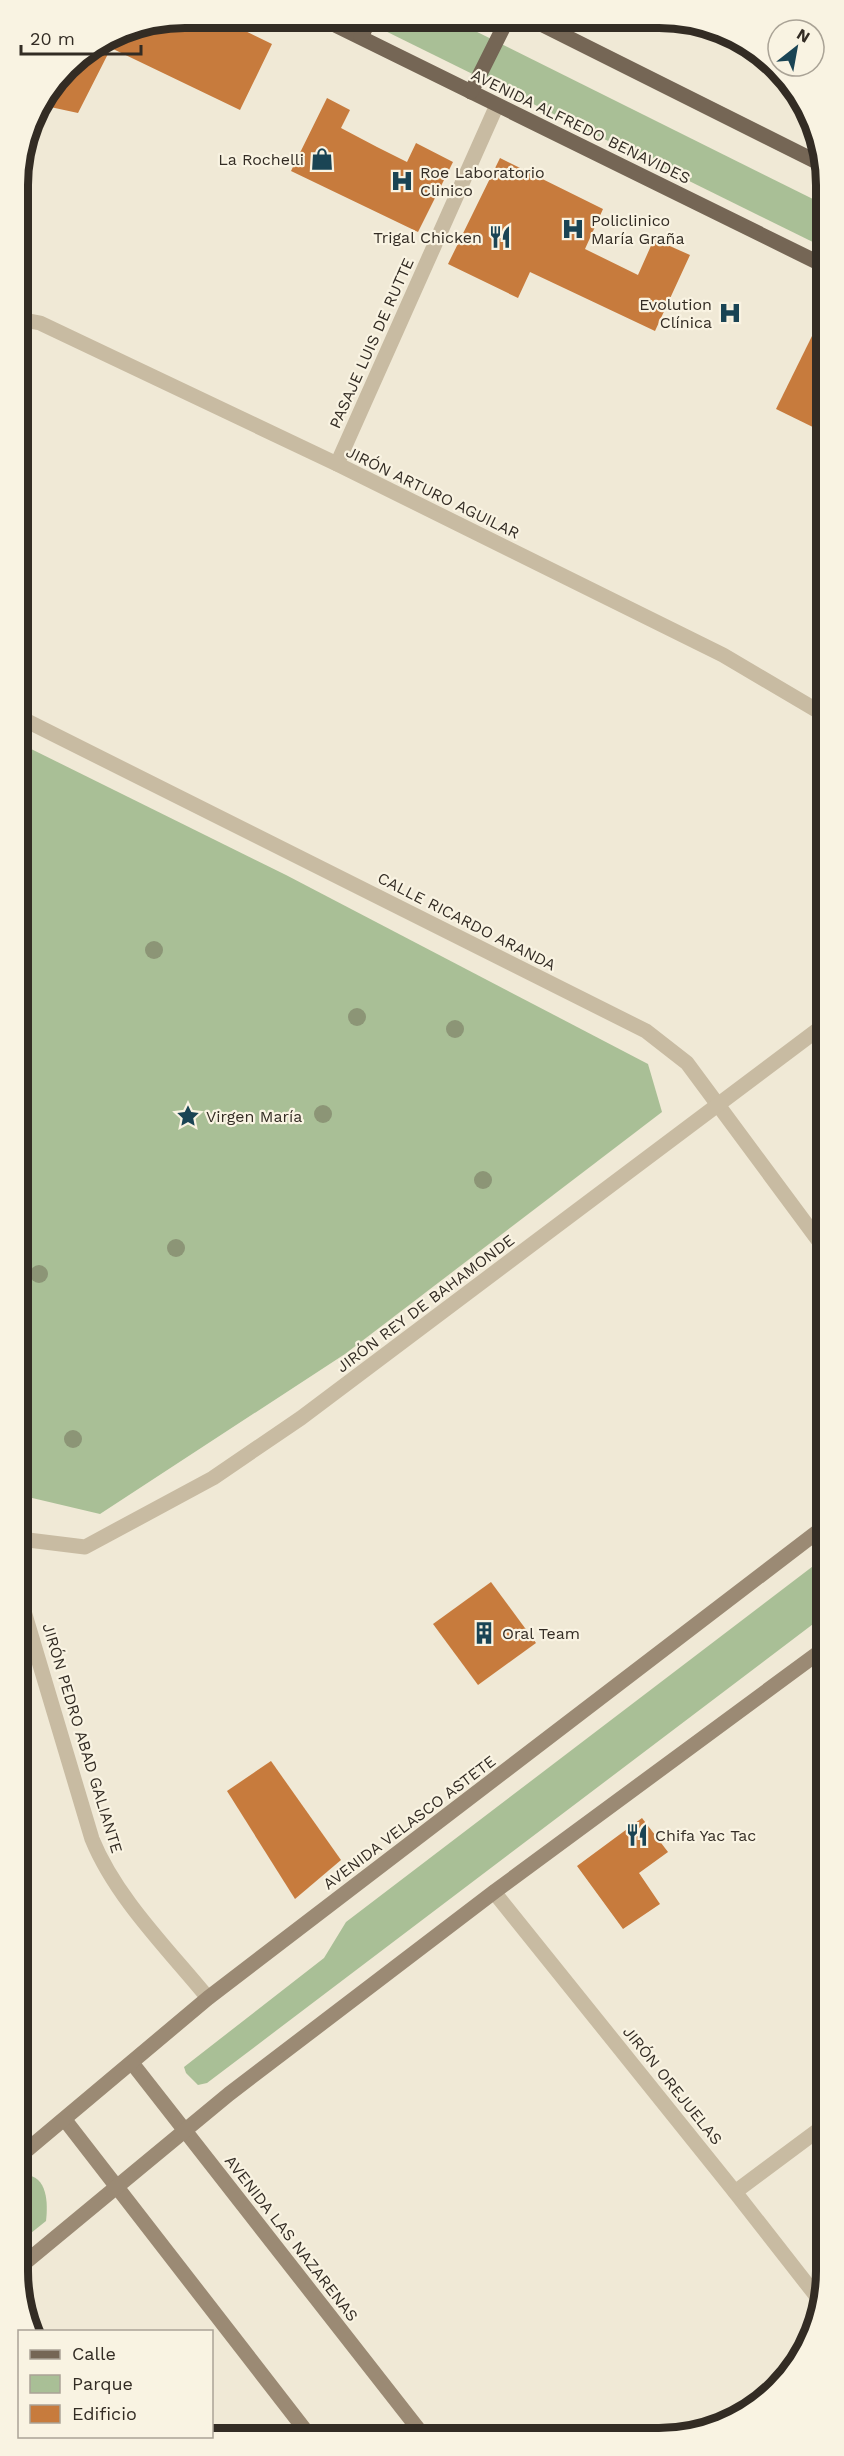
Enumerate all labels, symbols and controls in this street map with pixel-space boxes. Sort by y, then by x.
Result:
scale bar [21,18,141,56]
north arrow [766,18,826,78]
text: N [793,24,813,47]
text: 20 m [30,28,75,49]
street label: AVENIDA ALFREDO BENAVIDES [468,65,693,188]
shop icon: La Rochelli [309,146,335,172]
place label: La Rochelli [218,150,304,169]
place label: Roe Laboratorio Clinico [420,163,545,200]
hospital icon: Roe Laboratorio Clinico [389,168,415,194]
place label: Policlinico María Graña [591,211,684,248]
hospital icon: Policlinico María Graña [560,216,586,242]
restaurant icon: Trigal Chicken [487,224,513,250]
place label: Trigal Chicken [373,228,482,247]
street label: PASAJE LUIS DE RUTTE [325,255,418,431]
place label: Evolution Clínica [639,295,712,332]
hospital icon: Evolution Clínica [717,300,743,326]
street label: JIRÓN ARTURO AGUILAR [343,442,523,543]
street label: CALLE RICARDO ARANDA [374,868,559,975]
place icon: Virgen María [175,1103,201,1129]
place label: Virgen María [206,1107,302,1126]
street label: JIRÓN REY DE BAHAMONDE [333,1230,518,1377]
building icon: Oral Team [471,1620,497,1646]
street label: JIRÓN PEDRO ABAD GALIANTE [38,1621,127,1855]
place label: Oral Team [502,1624,580,1643]
street label: AVENIDA VELASCO ASTETE [319,1751,499,1894]
restaurant icon: Chifa Yac Tac [624,1822,650,1848]
place label: Chifa Yac Tac [655,1826,756,1845]
street label: JIRÓN OREJUELAS [619,2022,726,2148]
street label: AVENIDA LAS NAZARENAS [221,2152,362,2325]
legend [18,2330,213,2438]
text: Calle [72,2343,116,2364]
text: Parque [72,2373,133,2394]
text: Edificio [72,2403,137,2424]

